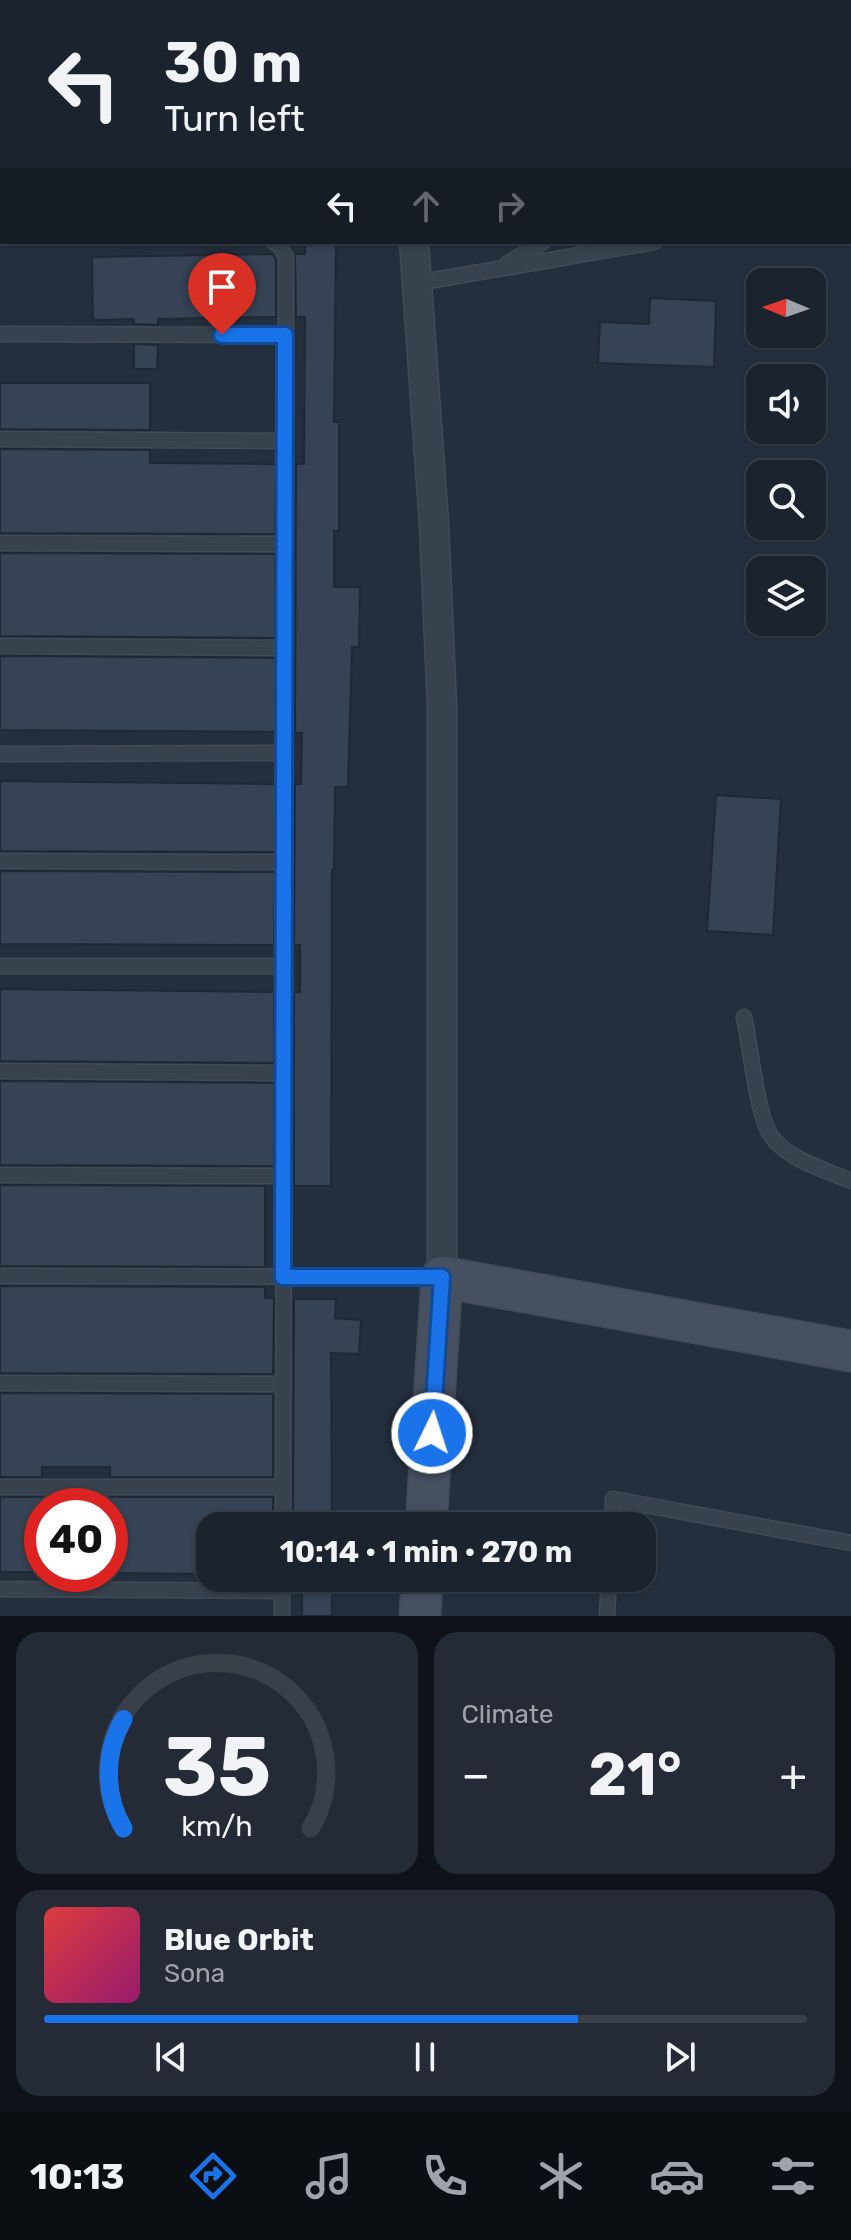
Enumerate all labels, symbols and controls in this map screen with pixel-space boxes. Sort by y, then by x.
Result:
text: 30 m [164,30,302,96]
icon: left [32,32,136,136]
text: Turn left [164,97,305,140]
icon: left [320,184,364,228]
icon: ahead [404,184,448,228]
icon: right [488,184,532,228]
pin [188,253,256,335]
icon: arrive [200,265,244,309]
north arrow [746,268,826,348]
map controls [746,268,826,636]
button: sound [746,364,826,444]
button: search [746,460,826,540]
button: layers [746,556,826,636]
position arrow [390,1391,474,1475]
speed limit sign: 40 [24,1488,128,1592]
text: 10:14 · 1 min · 270 m [280,1534,572,1570]
text: Climate [462,1699,554,1730]
text: 35 [162,1717,271,1816]
text: 21° [588,1739,682,1810]
text: − [462,1749,490,1801]
text: + [780,1749,807,1801]
text: km/h [181,1809,252,1843]
text: Blue Orbit [164,1922,314,1958]
text: Sona [164,1958,225,1989]
icon: previous [149,2035,193,2079]
icon: pause [403,2035,447,2079]
icon: next [658,2035,702,2079]
icon: directions [185,2148,241,2204]
icon: music [301,2148,357,2204]
icon: phone [417,2148,473,2204]
icon: climate [533,2148,589,2204]
icon: car [649,2148,705,2204]
icon: filters [765,2148,821,2204]
text: 10:13 [30,2155,125,2198]

